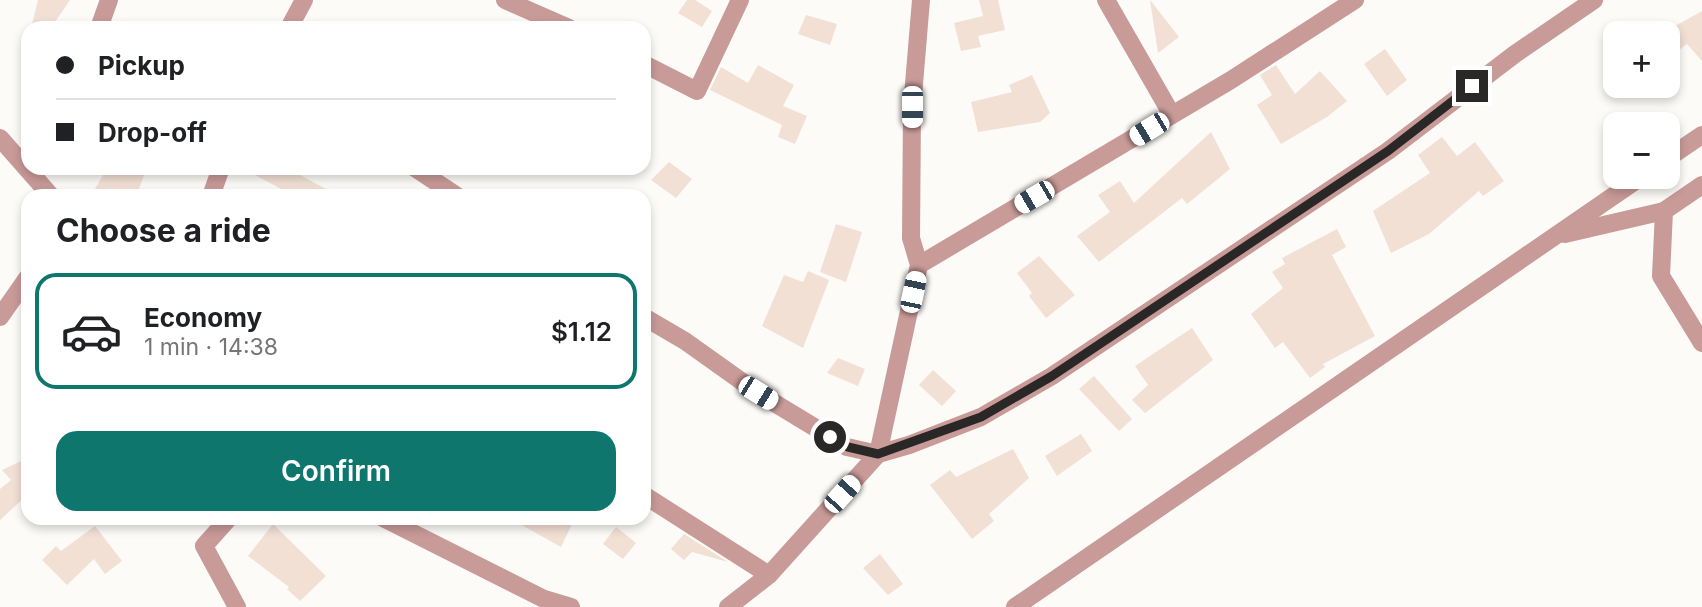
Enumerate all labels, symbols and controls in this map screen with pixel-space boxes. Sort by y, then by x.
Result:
map controls [1603,21,1680,189]
button: + [1603,21,1680,98]
text: Pickup [98,50,185,81]
route end [1456,70,1488,102]
car [902,86,923,128]
car [1126,109,1173,149]
button: − [1603,112,1680,189]
text: Drop-off [98,117,207,148]
car [1011,177,1058,217]
text: Choose a ride [56,211,271,250]
car [899,269,928,315]
icon: car [60,300,123,363]
text: Economy [144,302,262,333]
text: $1.12 [551,316,612,347]
text: 1 min · 14:38 [144,333,278,361]
car [735,373,782,413]
route start [814,421,846,453]
button: Confirm [56,431,616,511]
car [821,471,864,517]

